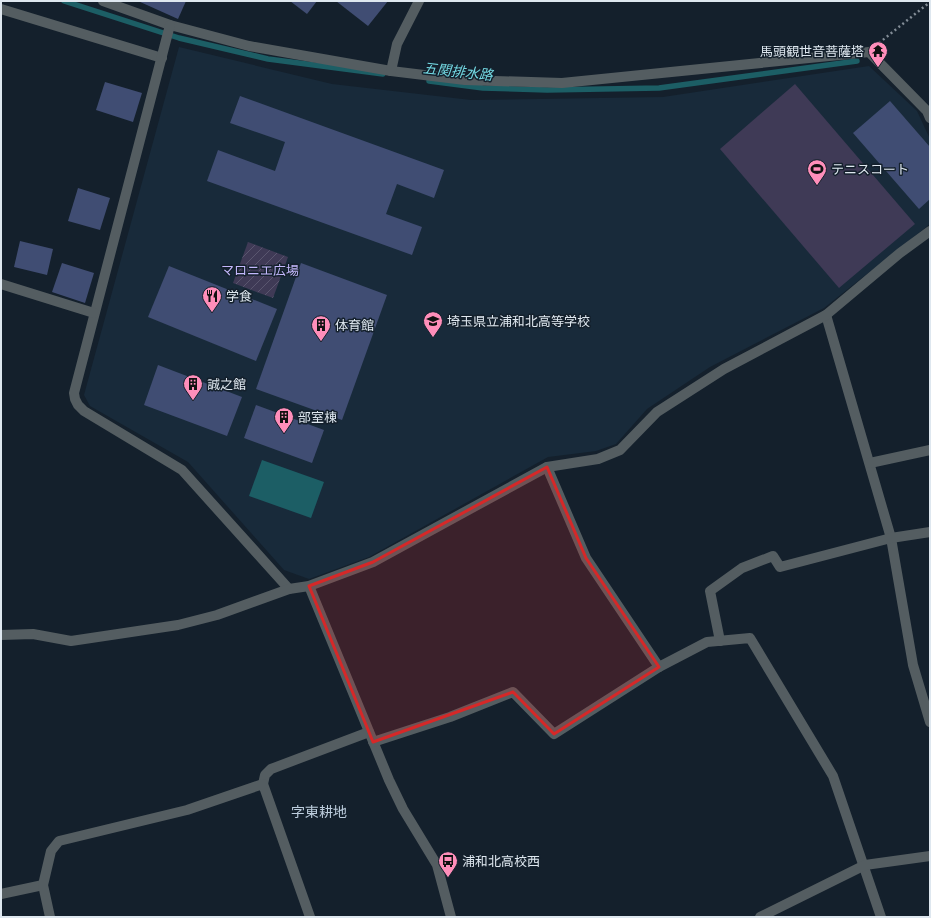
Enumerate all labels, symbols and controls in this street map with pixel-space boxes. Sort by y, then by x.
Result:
temple icon: 馬頭観世音菩薩塔 [867,40,889,68]
place label: 馬頭観世音菩薩塔 [760,42,864,60]
water label: 五関排水路 [422,58,495,84]
sports icon: テニスコート [806,158,828,186]
place label: テニスコート [831,160,909,178]
park label: マロニエ広場 [221,261,299,279]
restaurant icon: 学食 [201,285,223,313]
place label: 学食 [226,287,252,305]
school or university icon: 埼玉県立浦和北高等学校 [422,310,444,338]
place label: 埼玉県立浦和北高等学校 [447,312,590,330]
building icon: 体育館 [310,314,332,342]
place label: 体育館 [335,316,374,334]
building icon: 誠之館 [182,373,204,401]
place label: 誠之館 [207,375,246,393]
building icon: 部室棟 [273,406,295,434]
place label: 部室棟 [298,408,337,426]
district label: 字東耕地 [291,802,347,821]
bus stop icon: 浦和北高校西 [437,850,459,878]
place label: 浦和北高校西 [462,852,540,870]

